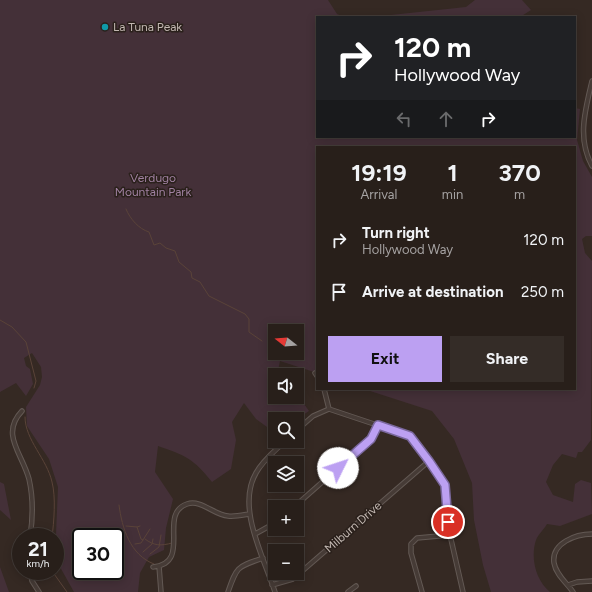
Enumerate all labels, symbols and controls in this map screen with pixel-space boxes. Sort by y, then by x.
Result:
place label: La Tuna Peak [113,20,182,34]
marker: La Tuna Peak [100,22,110,32]
text: 120 m [394,30,471,64]
icon: right [328,32,380,84]
text: Hollywood Way [394,64,520,86]
icon: left [393,108,415,130]
icon: ahead [435,108,457,130]
icon: right [477,108,499,130]
text: 19:19 [351,158,407,187]
text: 1 [447,158,458,187]
text: 370 [498,158,541,187]
park label: Verdugo Mountain Park [115,171,191,199]
text: Arrival [361,187,397,202]
text: min [442,187,463,202]
text: m [514,187,525,202]
text: Turn right [362,224,430,242]
icon: right [328,229,350,251]
text: 120 m [523,231,564,249]
text: Hollywood Way [362,242,453,257]
icon: arrive [328,281,350,303]
text: Arrive at destination [362,283,503,301]
text: 250 m [521,283,564,301]
north arrow [268,324,304,360]
map controls [268,324,304,580]
button: Exit [328,336,442,382]
button: Share [450,336,564,382]
button: sound [268,368,304,404]
button: search [268,412,304,448]
position arrow [317,447,359,489]
button: layers [268,456,304,492]
street label: Milburn Drive [322,498,385,556]
button: + [268,500,304,536]
pin [431,505,465,539]
icon: arrive [437,511,459,533]
speed limit sign: 30 [72,528,124,580]
text: 21 [28,537,48,561]
button: − [268,544,304,580]
text: km/h [27,557,49,570]

